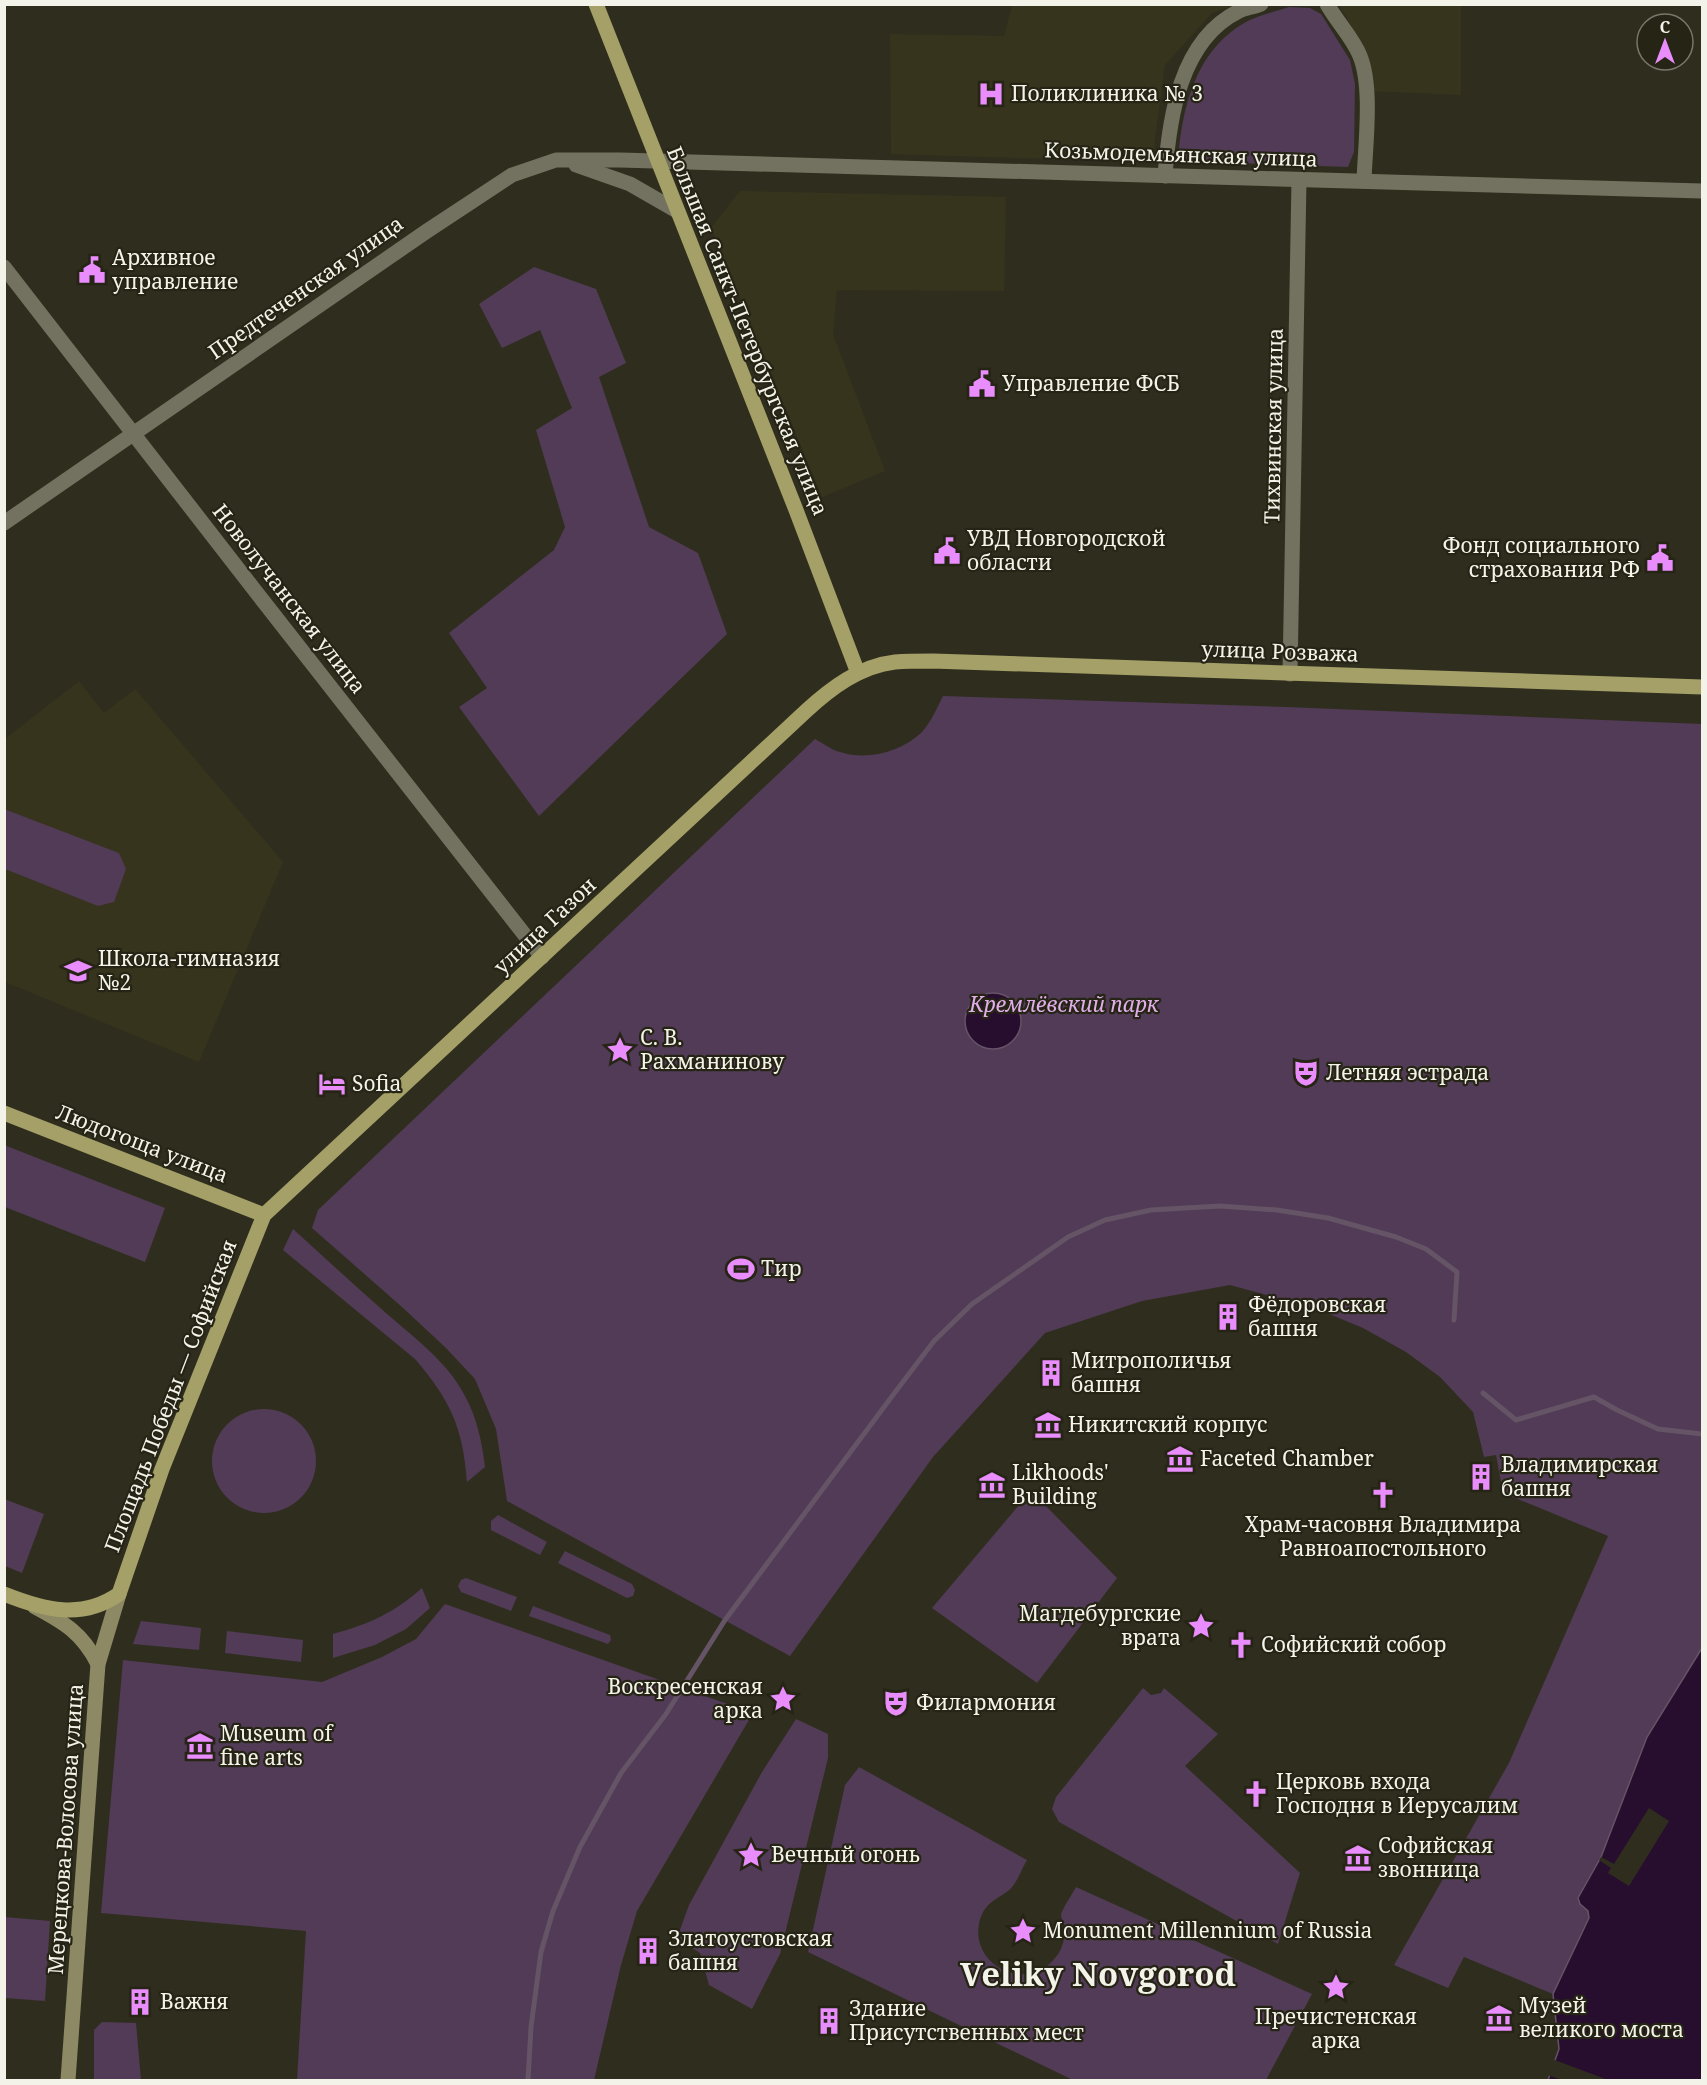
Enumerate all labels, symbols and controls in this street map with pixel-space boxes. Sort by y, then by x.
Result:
north arrow [1635,12,1695,72]
text: С [1660,16,1670,38]
hospital icon: Поликлиника № 3 [976,79,1006,109]
place label: Поликлиника № 3 [1011,79,1203,107]
street label: Козьмодемьянская улица [1044,135,1318,173]
street label: Большая Санкт-Петербургская улица [661,142,835,519]
street label: Предтеченская улица [202,209,408,365]
place label: Архивное управление [112,243,238,295]
public building icon: Архивное управление [77,255,107,285]
street label: Тихвинская улица [1257,328,1289,524]
public building icon: Управление ФСБ [967,369,997,399]
place label: Управление ФСБ [1002,369,1180,397]
street label: Новолучанская улица [207,498,373,699]
place label: УВД Новгородской области [967,524,1166,576]
place label: Фонд социального страхования РФ [1442,531,1640,583]
public building icon: УВД Новгородской области [932,536,962,566]
public building icon: Фонд социального страхования РФ [1645,543,1675,573]
street label: улица Розважа [1201,634,1359,668]
street label: улица Газон [487,871,602,980]
place label: Школа-гимназия №2 [98,944,280,996]
school or university icon: Школа-гимназия №2 [63,956,93,986]
park label: Кремлёвский парк [968,990,1160,1018]
place label: С. В. Рахманинову [640,1023,784,1075]
place icon: С. В. Рахманинову [605,1035,635,1065]
theatre icon: Летняя эстрада [1291,1058,1321,1088]
place label: Летняя эстрада [1326,1058,1489,1086]
hotel icon: Sofia [317,1069,347,1099]
place label: Sofia [352,1069,401,1097]
street label: Людогоща улица [52,1097,232,1189]
street label: Площадь Победы — Софийская [97,1235,243,1556]
sports icon: Тир [726,1254,756,1284]
place label: Тир [761,1254,802,1282]
place label: Фёдоровская башня [1248,1290,1386,1342]
building icon: Фёдоровская башня [1213,1302,1243,1332]
place label: Митрополичья башня [1071,1346,1231,1398]
building icon: Митрополичья башня [1036,1358,1066,1388]
museum icon: Никитский корпус [1033,1410,1063,1440]
place label: Никитский корпус [1068,1410,1267,1438]
museum icon: Faceted Chamber [1165,1444,1195,1474]
place label: Faceted Chamber [1200,1444,1374,1472]
place label: Владимирская башня [1501,1450,1658,1502]
place label: Likhoods' Building [1012,1458,1109,1510]
building icon: Владимирская башня [1466,1462,1496,1492]
museum icon: Likhoods' Building [977,1470,1007,1500]
church icon: Храм-часовня Владимира Равноапостольного [1368,1480,1398,1510]
place label: Храм-часовня Владимира Равноапостольного [1245,1510,1521,1562]
place label: Магдебургские врата [1019,1599,1181,1651]
place icon: Магдебургские врата [1186,1611,1216,1641]
church icon: Софийский собор [1226,1630,1256,1660]
place label: Софийский собор [1261,1630,1446,1658]
place label: Воскресенская арка [607,1672,763,1724]
street label: Мерецкова-Волосова улица [41,1682,89,1975]
place icon: Воскресенская арка [768,1684,798,1714]
theatre icon: Филармония [881,1688,911,1718]
place label: Филармония [916,1688,1056,1716]
place label: Museum of fine arts [220,1719,334,1771]
museum icon: Museum of fine arts [185,1731,215,1761]
place label: Церковь входа Господня в Иерусалим [1276,1767,1518,1819]
church icon: Церковь входа Господня в Иерусалим [1241,1779,1271,1809]
place label: Софийская звонница [1378,1831,1493,1883]
place icon: Вечный огонь [736,1840,766,1870]
place label: Вечный огонь [771,1840,920,1868]
museum icon: Софийская звонница [1343,1843,1373,1873]
place icon: Monument Millennium of Russia [1008,1916,1038,1946]
place label: Monument Millennium of Russia [1043,1916,1372,1944]
place label: Златоустовская башня [668,1924,833,1976]
building icon: Златоустовская башня [633,1936,663,1966]
district label: Veliky Novgorod [960,1951,1236,1996]
place icon: Пречистенская арка [1321,1972,1351,2002]
building icon: Важня [125,1987,155,2017]
place label: Важня [160,1987,229,2015]
place label: Музей великого моста [1519,1991,1684,2043]
place label: Здание Присутственных мест [849,1994,1084,2046]
place label: Пречистенская арка [1255,2002,1417,2054]
museum icon: Музей великого моста [1484,2003,1514,2033]
building icon: Здание Присутственных мест [814,2006,844,2036]

